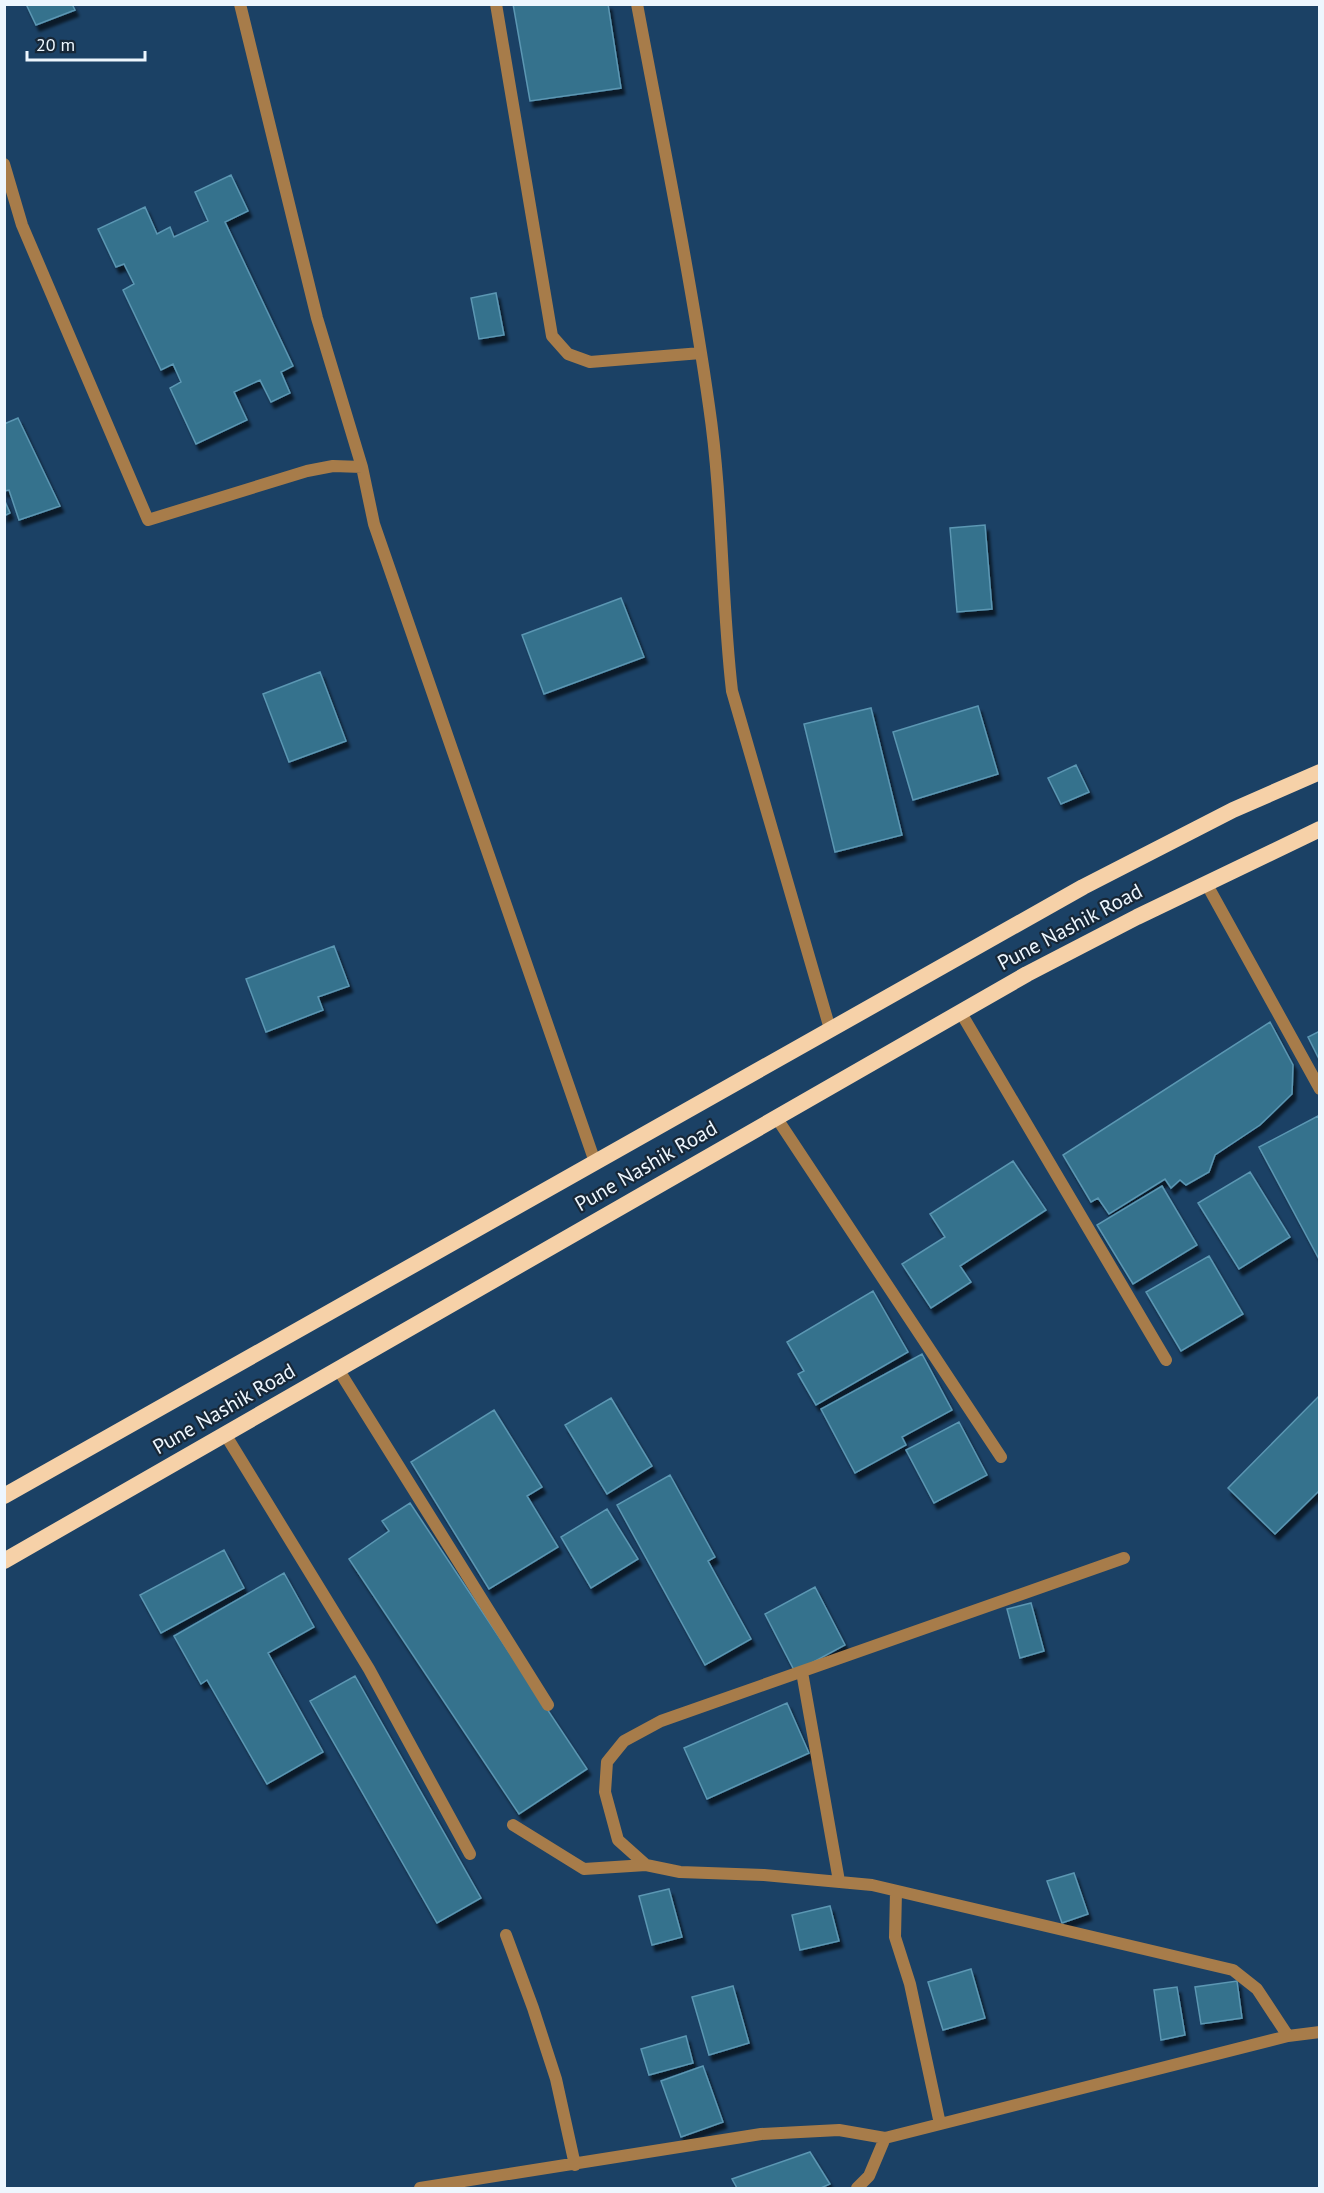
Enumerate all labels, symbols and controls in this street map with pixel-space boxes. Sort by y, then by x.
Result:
scale bar [27,24,146,62]
text: 20 m [36,33,75,56]
street label: Pune Nashik Road [993,877,1147,976]
street label: Pune Nashik Road [570,1114,722,1217]
street label: Pune Nashik Road [148,1357,300,1460]

